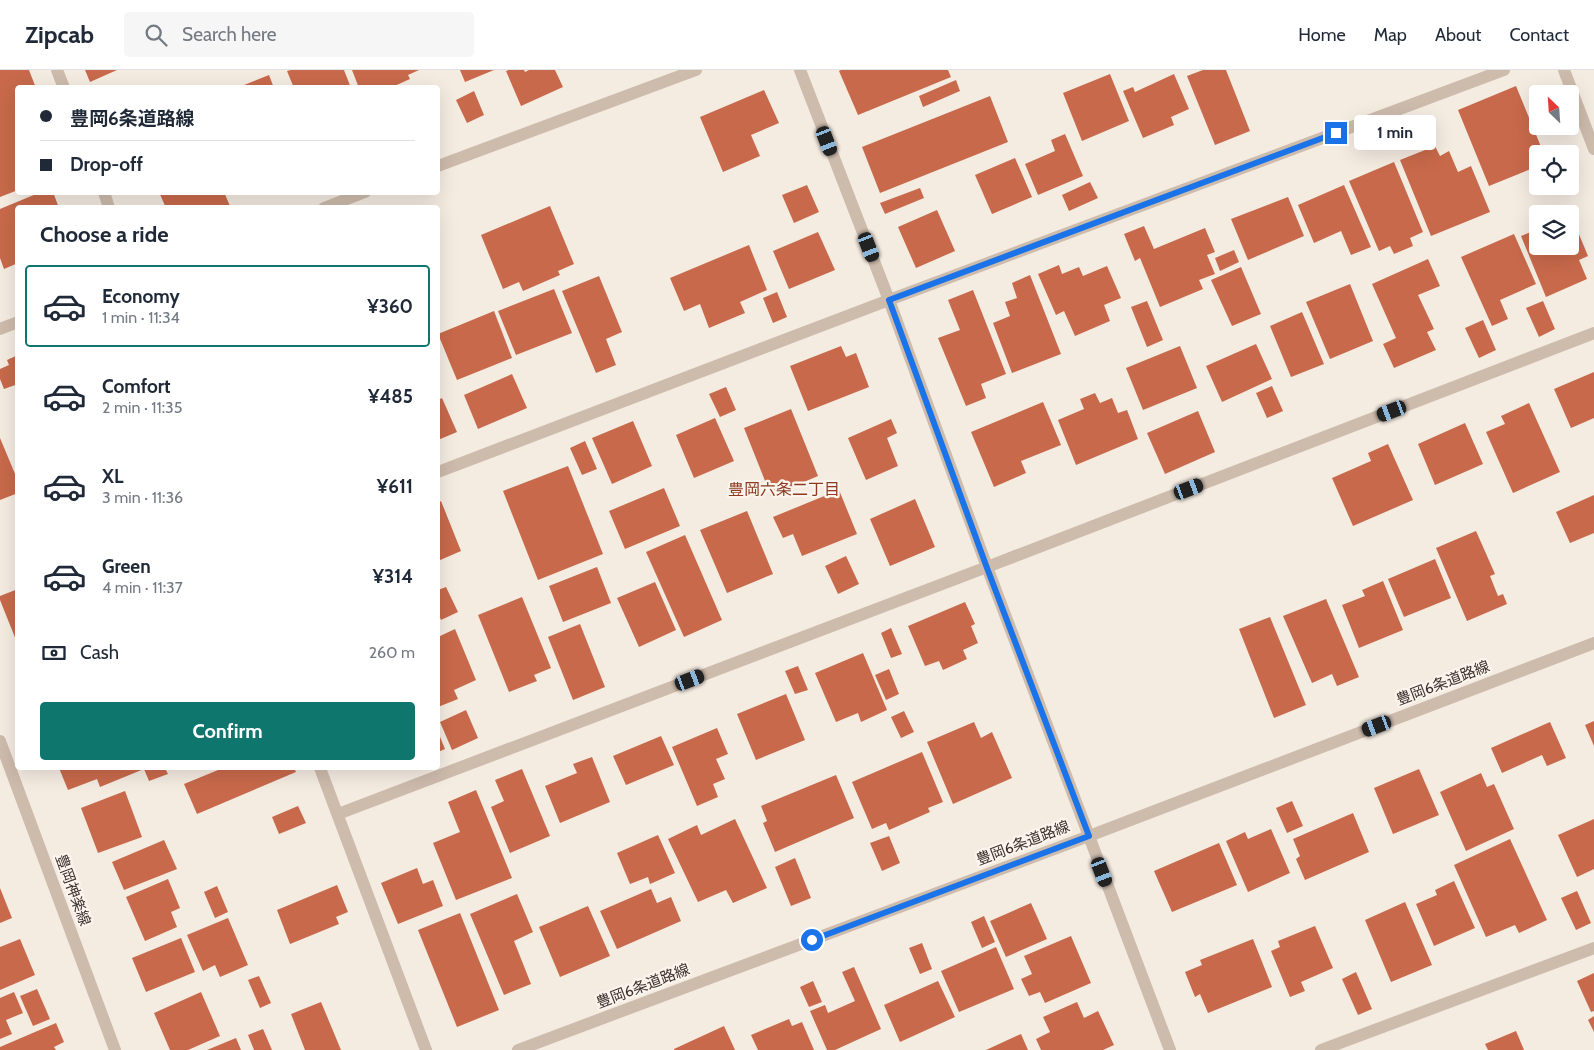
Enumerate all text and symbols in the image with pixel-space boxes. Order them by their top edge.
search box [124,12,474,57]
text: Zipcab [25,20,94,49]
icon: search [142,21,170,49]
text: Search here [182,23,276,46]
text: Home [1298,24,1346,46]
text: Map [1374,24,1407,46]
text: About [1435,24,1481,46]
text: Contact [1509,24,1569,46]
north arrow [1529,85,1579,135]
map controls [1529,85,1579,255]
text: 豊岡6条道路線 [70,107,195,130]
callout: 1 min [1354,116,1436,150]
route end [1325,122,1347,144]
text: 1 min [1377,123,1413,142]
car [814,124,839,158]
button: locate [1529,145,1579,195]
text: Drop-off [70,153,143,176]
button: layers [1529,205,1579,255]
text: Choose a ride [40,221,169,248]
car [856,230,881,264]
icon: car [42,284,87,329]
text: Economy [102,285,180,308]
text: ¥360 [367,295,413,318]
text: 1 min · 11:34 [102,308,180,327]
icon: car [42,374,87,419]
text: Comfort [102,375,171,398]
text: ¥485 [368,385,413,408]
text: 2 min · 11:35 [102,398,182,417]
car [1375,399,1408,423]
icon: car [42,464,87,509]
text: XL [102,465,123,488]
text: ¥611 [377,475,413,498]
car [1172,477,1205,501]
district label: 豊岡六条二丁目 [728,480,840,499]
text: 3 min · 11:36 [102,488,183,507]
icon: car [42,554,87,599]
text: Green [102,555,151,578]
text: ¥314 [372,565,413,588]
text: 4 min · 11:37 [102,578,183,597]
icon: cash [40,639,68,667]
text: Cash [80,641,119,664]
text: 260 m [369,643,415,662]
street label: 豊岡6条道路線 [1394,657,1492,709]
car [673,668,706,692]
button: Confirm [40,702,415,760]
car [1360,714,1393,738]
street label: 豊岡6条道路線 [974,817,1072,869]
street label: 豊岡神楽線 [52,852,94,928]
car [1089,855,1114,889]
route start [801,929,823,951]
street label: 豊岡6条道路線 [594,960,692,1012]

